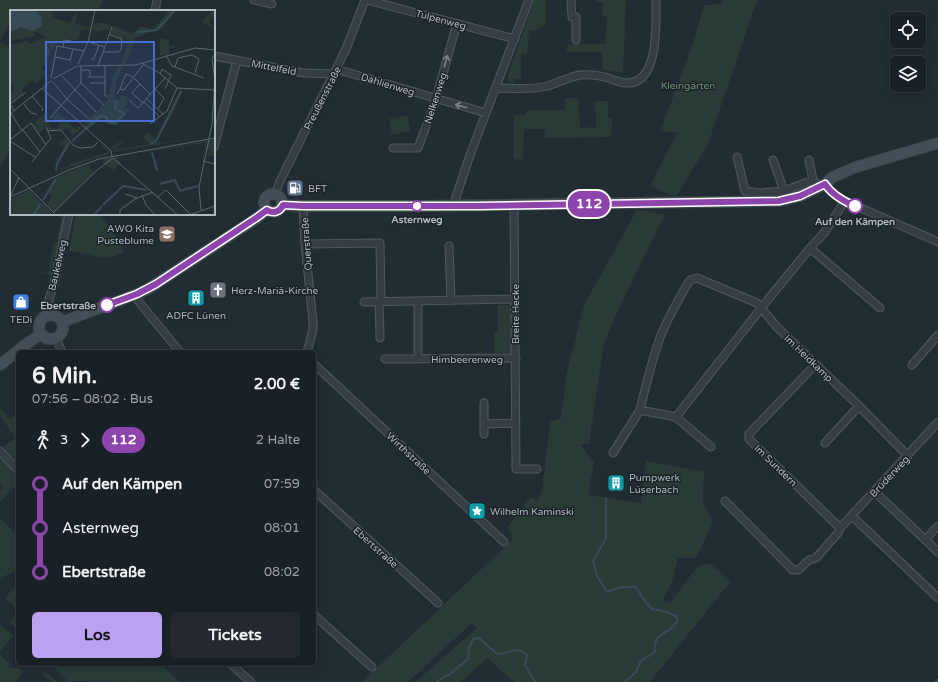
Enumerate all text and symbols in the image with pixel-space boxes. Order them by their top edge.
street label: Tulpenweg [414,7,467,32]
inset map [10,10,215,215]
map controls [890,12,926,92]
button: locate [890,12,926,48]
one-way arrow [443,55,451,68]
button: layers [890,56,926,92]
street label: Mittelfeld [250,58,297,78]
street label: Preußenstraße [302,64,344,132]
street label: Dahlienweg [359,71,416,99]
street label: Nelkenweg [422,71,450,125]
park label: Kleingärten [661,80,715,92]
one-way arrow [455,102,468,109]
fuel station icon: BFT [285,178,305,198]
place label: BFT [308,183,327,195]
line badge: 112 [566,191,612,217]
text: 112 [576,195,602,212]
marker: Auf den Kämpen [847,198,863,214]
marker: Asternweg [411,200,423,212]
place label: Asternweg [391,214,443,226]
place label: Auf den Kämpen [815,216,895,228]
street label: Querstraße [299,217,315,271]
place label: AWO Kita Pusteblume [97,223,154,247]
school or university icon: AWO Kita Pusteblume [157,224,177,244]
street label: Baukelweg [46,239,70,292]
church icon: Herz-Mariä-Kirche [208,280,228,300]
street label: Breite Hecke [510,284,522,344]
place label: Herz-Mariä-Kirche [231,285,319,297]
building icon: ADFC Lünen [186,288,206,308]
shop icon: TEDi [11,292,31,312]
marker: Ebertstraße [99,297,115,313]
place label: Ebertstraße [40,300,96,312]
place label: ADFC Lünen [166,310,226,322]
place label: TEDi [10,314,32,326]
street label: Im Heidkamp [782,333,835,385]
street label: Himbeerenweg [431,354,503,366]
text: 6 Min. [32,363,97,389]
text: 2.00 € [254,375,300,393]
text: 07:56 – 08:02 · Bus [32,391,153,407]
icon: walk [32,429,54,451]
icon: forward [74,429,96,451]
street label: Wirthstraße [384,430,433,477]
text: 112 [110,431,137,448]
text: 3 [60,432,68,448]
text: 2 Halte [256,432,300,448]
street label: Im Sundern [751,442,799,489]
street label: Brüderweg [867,453,912,500]
place label: Pumpwerk Lüserbach [629,472,680,496]
building icon: Pumpwerk Lüserbach [606,473,626,493]
text: Auf den Kämpen [62,475,182,493]
text: 07:59 [264,476,300,492]
place icon: Wilhelm Kaminski [467,501,487,521]
place label: Wilhelm Kaminski [490,506,574,518]
text: Asternweg [62,519,139,537]
text: 08:01 [264,520,300,536]
street label: Ebertstraße [351,525,400,571]
text: Ebertstraße [62,563,146,581]
text: 08:02 [264,564,300,580]
button: Los [32,612,162,658]
button: Tickets [170,612,300,658]

